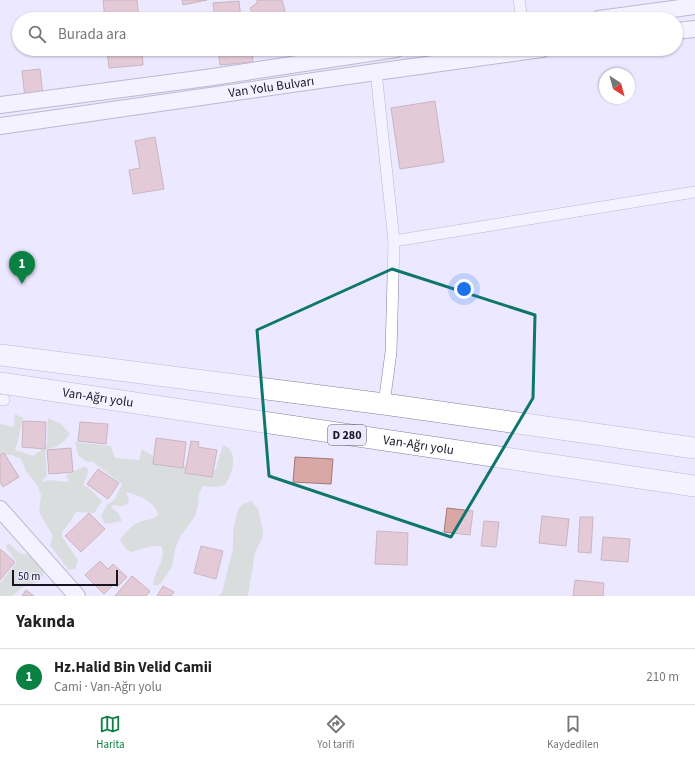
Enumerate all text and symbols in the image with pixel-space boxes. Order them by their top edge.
search box [12,12,683,56]
icon: search [26,23,48,45]
text: Burada ara [58,24,126,45]
north arrow [599,68,635,104]
street label: Van Yolu Bulvarı [227,72,315,102]
pin: 1 [9,251,35,284]
your location [454,279,474,299]
street label: Van-Ağrı yolu [61,383,135,412]
road number: D 280 [328,425,366,445]
street label: Van-Ağrı yolu [382,431,455,459]
scale bar [12,568,118,587]
text: 50 m [18,569,40,584]
text: Yakında [16,610,75,634]
text: Hz.Halid Bin Velid Camii [54,657,212,678]
text: 1 [26,668,32,686]
text: 210 m [646,668,679,686]
text: Cami · Van-Ağrı yolu [54,678,162,696]
tab: Harita [96,713,125,752]
tab: Yol tarifi [317,713,354,752]
tab: Kaydedilen [547,713,599,752]

